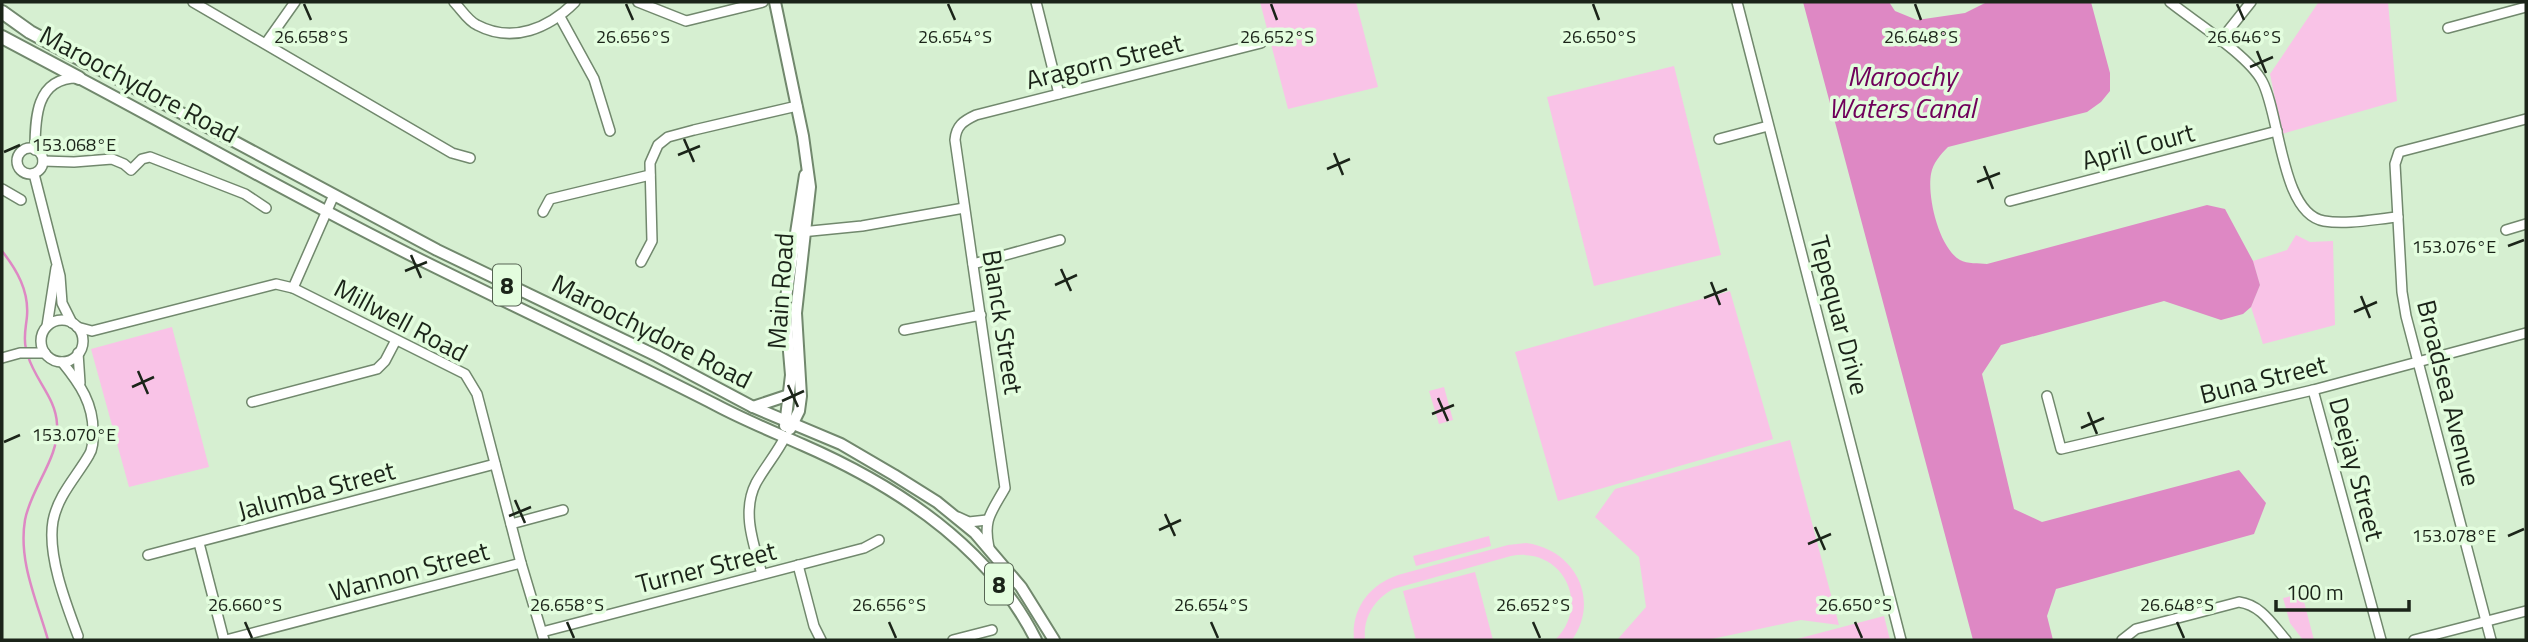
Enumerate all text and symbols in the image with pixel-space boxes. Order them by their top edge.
street label: Maroochydore Road [33,15,245,153]
text: 26.658°S [274,23,348,50]
text: 26.656°S [596,23,670,50]
text: 26.654°S [918,23,992,50]
street label: Aragorn Street [1021,23,1187,99]
text: 26.652°S [1240,23,1314,50]
text: 26.650°S [1562,23,1636,50]
text: 26.648°S [1884,23,1958,50]
text: 26.646°S [2207,23,2281,50]
water label: Maroochy Waters Canal [1828,54,1979,129]
street label: April Court [2077,112,2199,180]
text: 153.068°E [32,131,116,158]
street label: Tepequar Drive [1800,231,1880,399]
street label: Main Road [756,232,804,350]
text: 153.076°E [2412,233,2496,260]
street label: Blanck Street [972,247,1034,397]
road number: 8 [493,264,521,306]
street label: Maroochydore Road [545,264,759,398]
street label: Millwell Road [327,268,475,372]
street label: Broadsea Avenue [2407,296,2491,490]
street label: Buna Street [2195,344,2331,414]
street label: Deejay Street [2319,393,2395,545]
text: 153.070°E [32,421,116,448]
street label: Jalumba Street [233,450,399,530]
text: 153.078°E [2412,522,2496,549]
street label: Wannon Street [325,531,493,611]
street label: Turner Street [632,531,780,603]
road number: 8 [985,564,1013,604]
scale bar [2276,568,2409,612]
text: 100 m [2286,576,2343,608]
text: 26.660°S [208,591,282,618]
text: 26.658°S [530,591,604,618]
text: 26.656°S [852,591,926,618]
text: 26.654°S [1174,591,1248,618]
text: 26.652°S [1496,591,1570,618]
text: 26.650°S [1818,591,1892,618]
text: 26.648°S [2140,591,2214,618]

